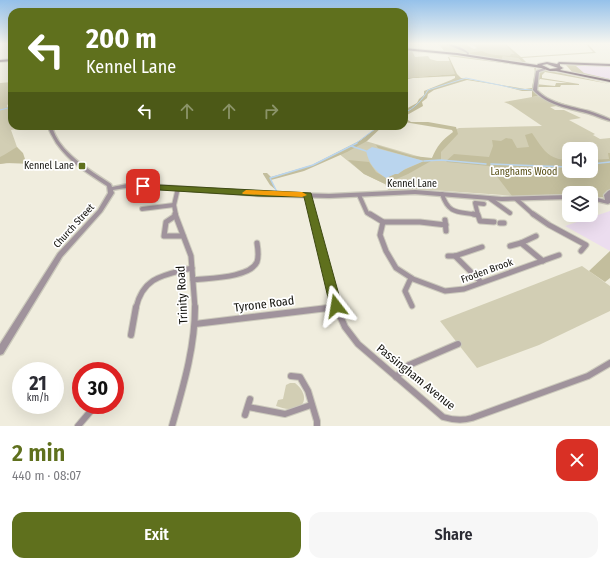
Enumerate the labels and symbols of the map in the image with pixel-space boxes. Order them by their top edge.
place label: Kennel Lane [24,160,74,172]
marker: Kennel Lane [77,161,87,171]
park label: Langhams Wood [491,166,557,178]
pin [126,169,160,203]
street label: Kennel Lane [387,178,437,190]
street label: Church Street [51,201,97,251]
street label: Froden Brook [459,256,515,286]
street label: Trinity Road [173,265,191,325]
position arrow [315,285,357,327]
street label: Tyrone Road [233,293,295,315]
street label: Passingham Avenue [374,341,458,413]
speed limit sign: 30 [72,362,124,414]

